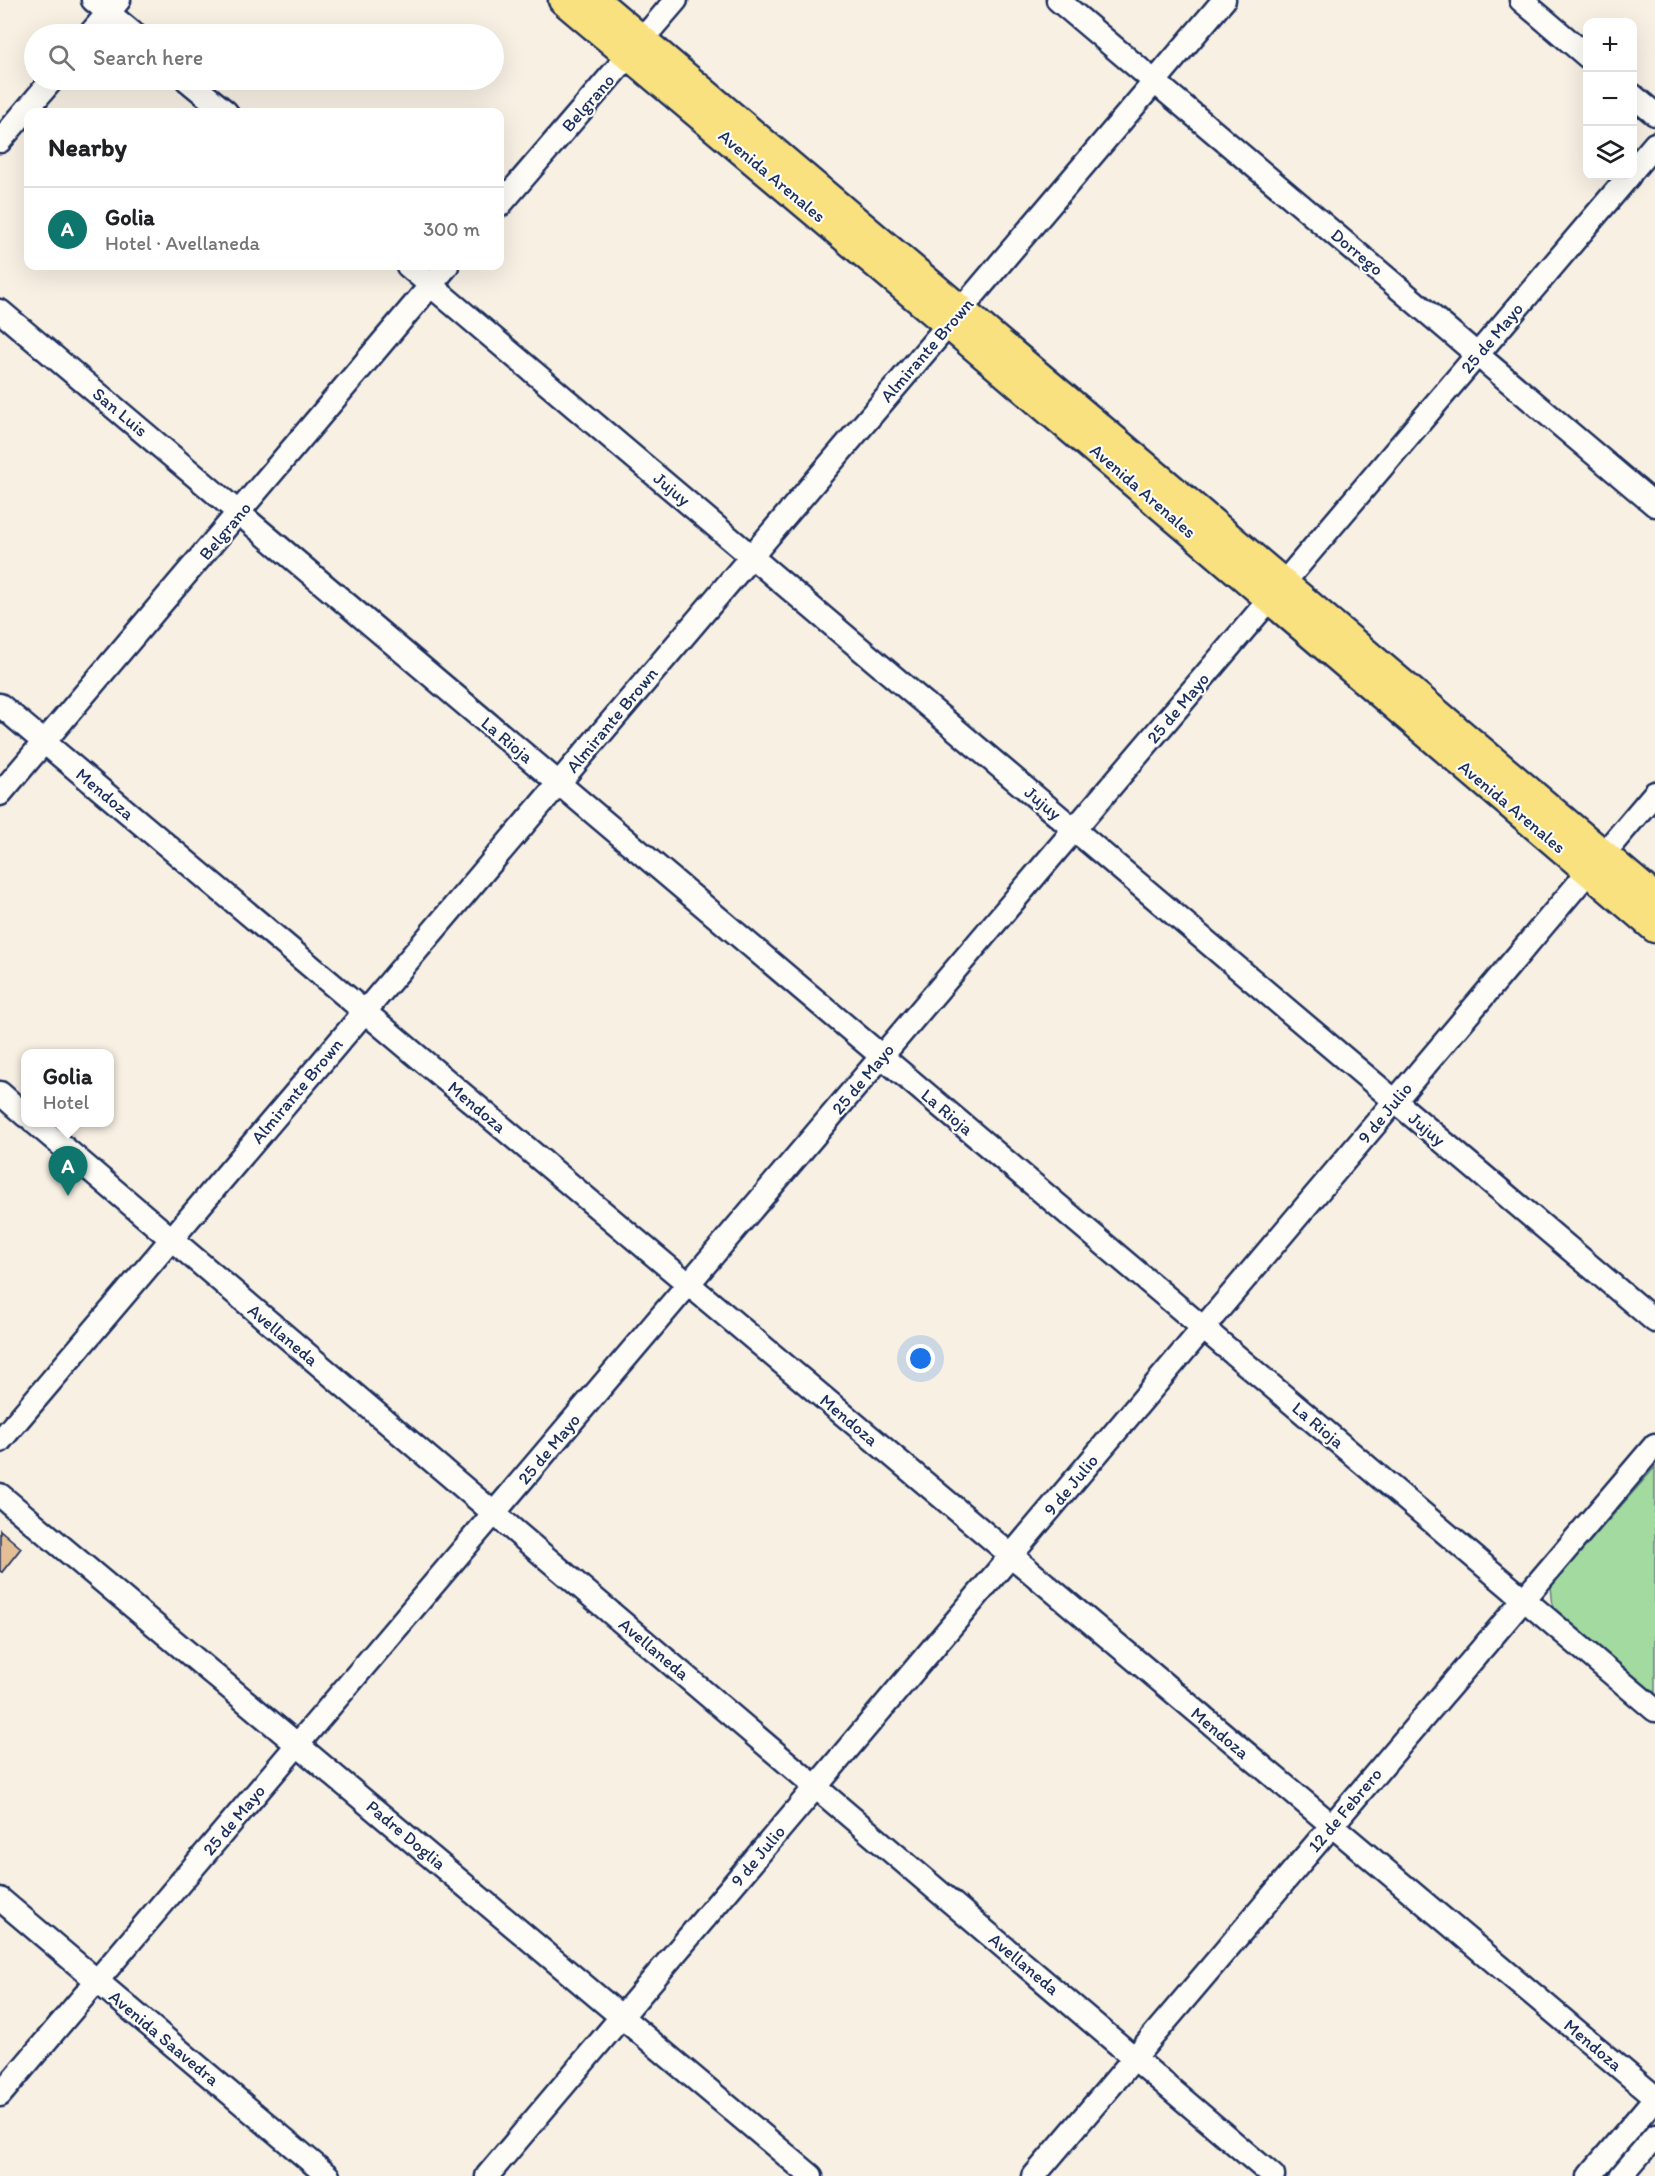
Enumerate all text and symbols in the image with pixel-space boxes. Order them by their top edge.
map controls [1583,18,1637,180]
button: + [1583,18,1637,72]
search box [24,24,504,90]
icon: search [45,41,78,74]
text: Search here [93,44,203,71]
street label: Belgrano [557,69,619,137]
button: − [1583,72,1637,126]
street label: Avenida Arenales [714,125,830,227]
button: layers [1583,126,1637,180]
text: Nearby [48,131,127,163]
text: Golia [105,204,155,231]
text: A [61,217,74,241]
text: 300 m [423,217,480,241]
street label: Dorrego [1326,224,1388,280]
text: Hotel · Avellaneda [105,231,260,255]
street label: Almirante Brown [876,293,979,407]
street label: 25 de Mayo [1456,298,1528,378]
street label: San Luis [88,383,152,441]
street label: Avenida Arenales [1086,439,1200,543]
street label: Jujuy [649,467,695,511]
street label: Belgrano [194,497,256,565]
street label: Almirante Brown [561,662,663,777]
street label: 25 de Mayo [1142,668,1214,748]
street label: La Rioja [476,712,538,769]
street label: Avenida Arenales [1454,756,1570,858]
street label: Mendoza [71,763,139,825]
street label: Jujuy [1020,781,1066,825]
street label: Almirante Brown [246,1033,348,1148]
street label: 25 de Mayo [827,1039,899,1119]
popup [21,1049,114,1127]
text: Golia [43,1063,92,1090]
street label: Mendoza [443,1076,511,1138]
street label: 9 de Julio [1353,1078,1417,1148]
street label: La Rioja [916,1084,978,1141]
text: Hotel [43,1090,89,1114]
street label: Jujuy [1404,1107,1450,1151]
pin: A [48,1146,88,1196]
street label: Avellaneda [243,1299,323,1371]
your location [906,1344,935,1373]
street label: Mendoza [815,1389,883,1451]
street label: La Rioja [1287,1397,1349,1454]
street label: 25 de Mayo [513,1409,585,1489]
street label: 9 de Julio [1039,1450,1103,1520]
street label: Avellaneda [614,1613,694,1685]
street label: Mendoza [1186,1702,1254,1764]
street label: 12 de Febrero [1303,1763,1387,1857]
street label: 25 de Mayo [198,1780,270,1860]
street label: Padre Doglia [362,1795,450,1875]
street label: 9 de Julio [726,1821,790,1891]
street label: Avellaneda [984,1928,1064,2000]
street label: Avenida Saavedra [104,1986,224,2091]
street label: Mendoza [1559,2014,1627,2076]

